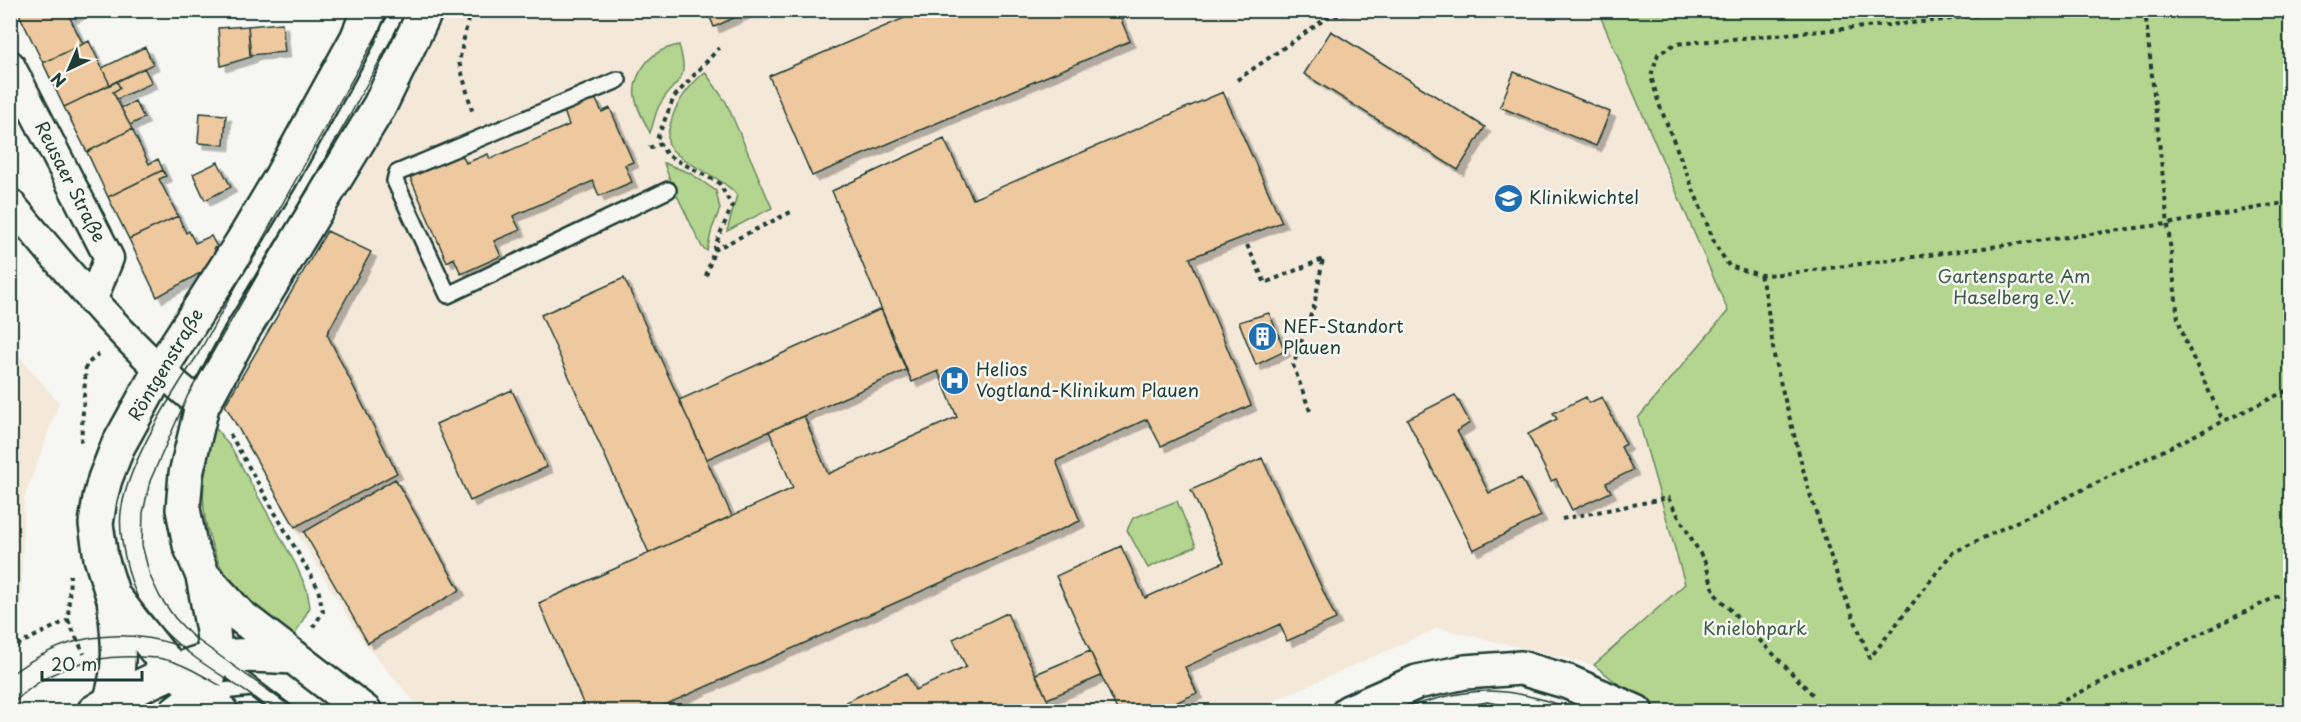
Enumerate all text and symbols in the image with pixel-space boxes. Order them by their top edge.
north arrow [39,39,99,99]
text: N [45,67,71,94]
street label: Reusaer Straße [29,116,113,247]
school or university icon: Klinikwichtel [1492,182,1524,214]
place label: Klinikwichtel [1529,183,1639,210]
park label: Gartensparte Am Haselberg e.V. [1938,262,2090,310]
street label: Röntgenstraße [120,303,209,426]
place label: NEF-Standort Plauen [1283,312,1404,360]
building icon: NEF-Standort Plauen [1246,321,1278,353]
place label: Helios Vogtland-Klinikum Plauen [976,355,1199,403]
hospital icon: Helios Vogtland-Klinikum Plauen [939,364,971,396]
park label: Knielohpark [1703,614,1807,641]
scale bar [42,644,142,682]
text: 20 m [51,650,97,677]

